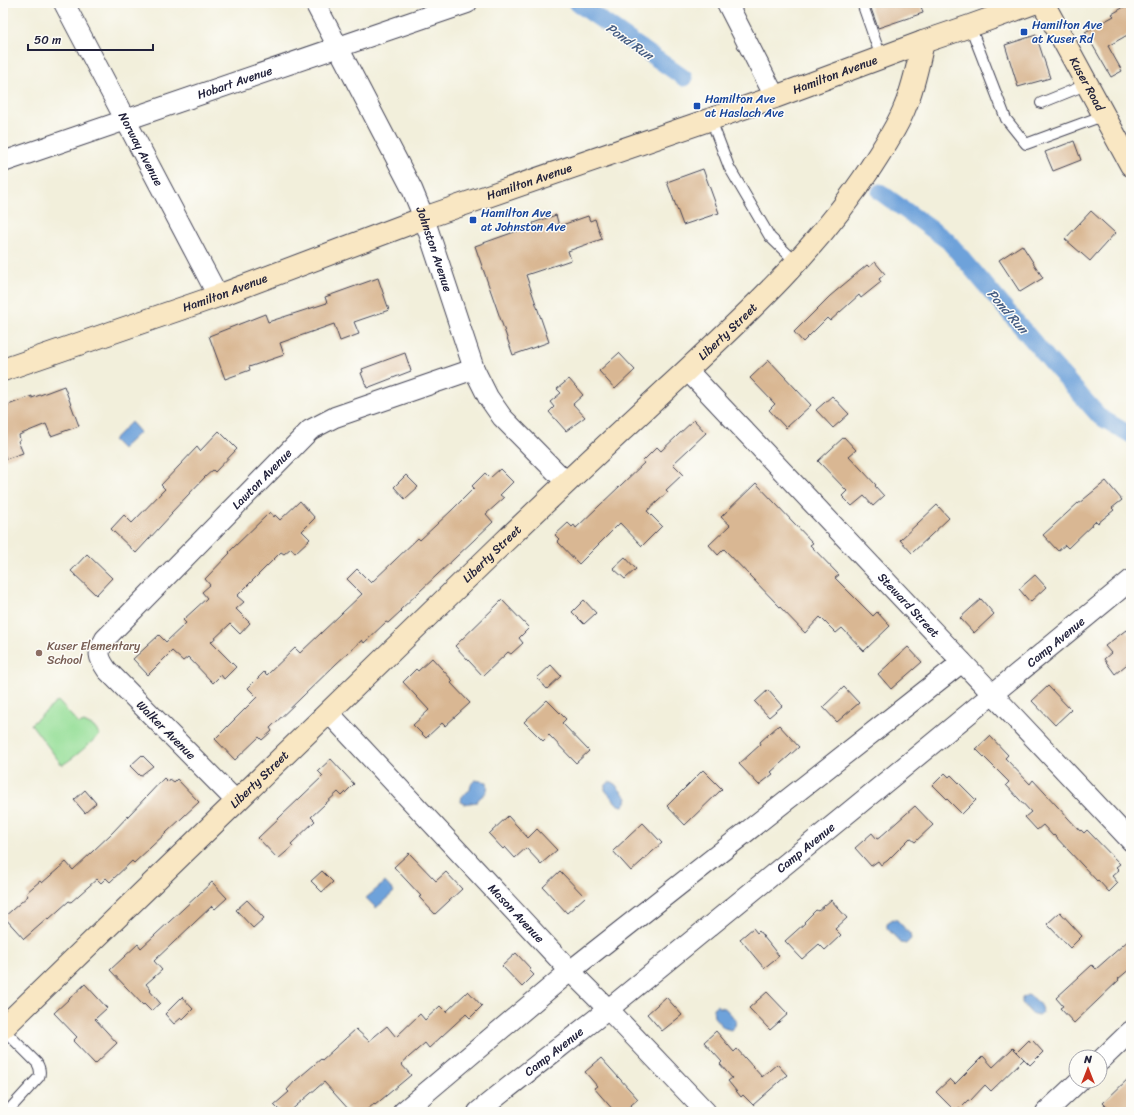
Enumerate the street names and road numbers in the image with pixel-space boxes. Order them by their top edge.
street label: Hamilton Avenue [789,49,881,101]
street label: Kuser Road [1063,53,1111,116]
street label: Hobart Avenue [194,59,275,106]
street label: Norway Avenue [112,108,169,190]
street label: Hamilton Avenue [483,157,575,207]
street label: Johnston Avenue [409,202,459,295]
street label: Hamilton Avenue [179,267,271,318]
street label: Liberty Street [693,297,763,366]
street label: Lawton Avenue [226,443,298,515]
street label: Liberty Street [457,519,527,588]
street label: Steward Street [872,567,945,643]
street label: Camp Avenue [1022,611,1090,673]
street label: Walker Avenue [131,695,201,765]
street label: Liberty Street [224,745,294,814]
street label: Camp Avenue [771,817,840,879]
street label: Mason Avenue [482,878,550,948]
street label: Camp Avenue [519,1021,589,1082]

